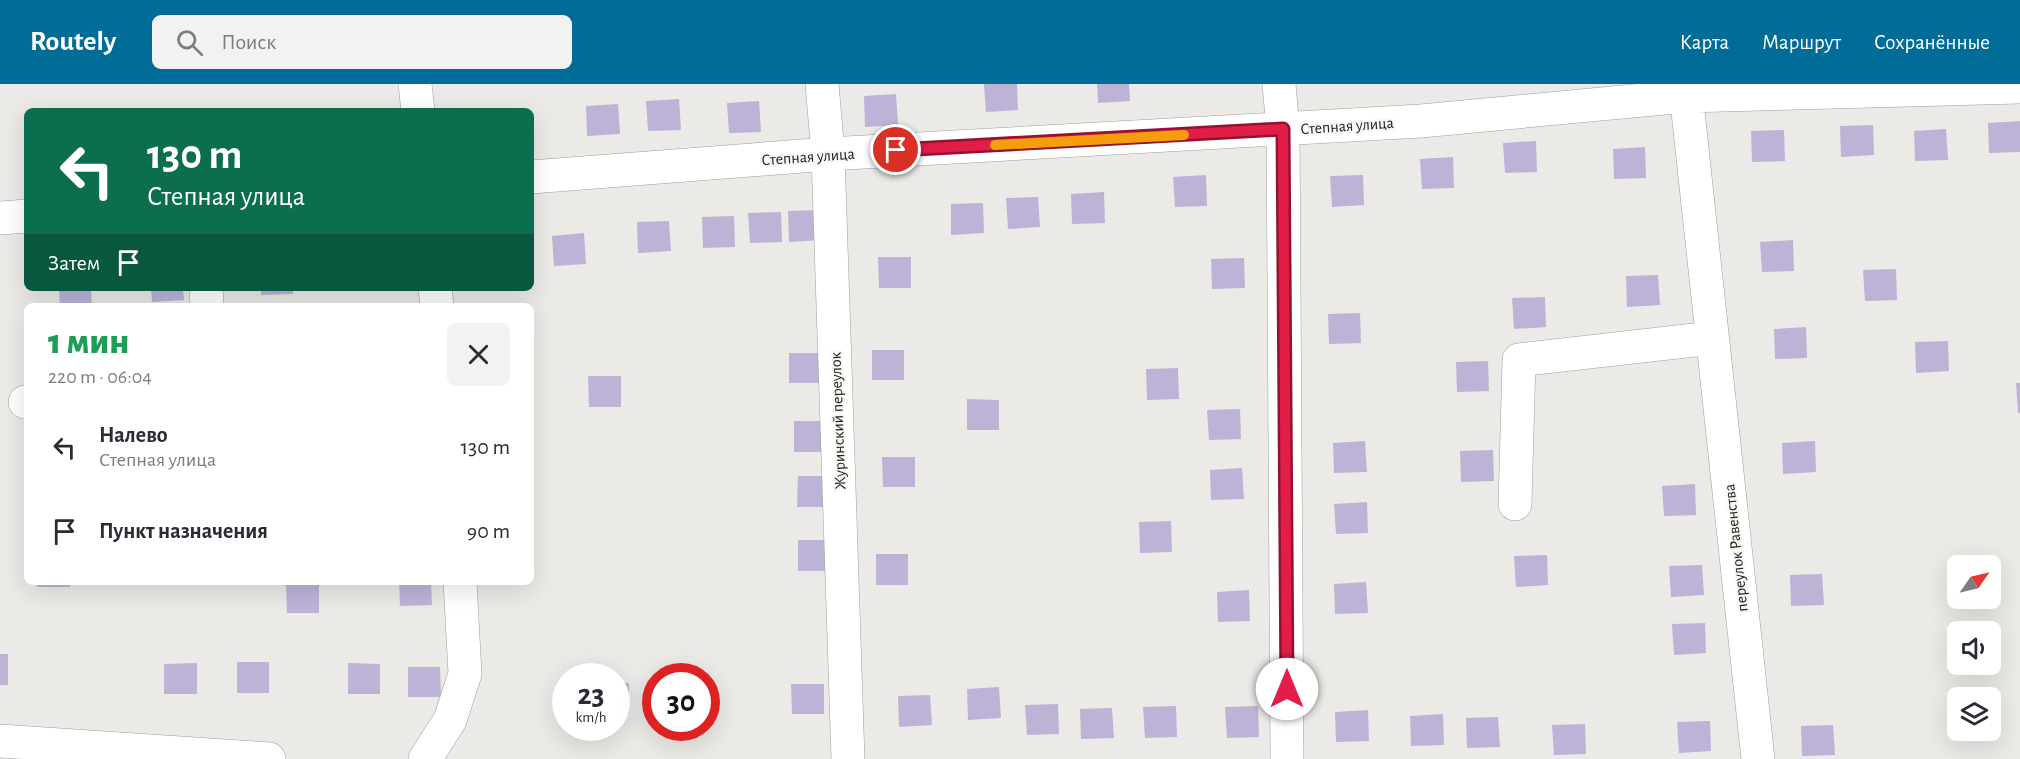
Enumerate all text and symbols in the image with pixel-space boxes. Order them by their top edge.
search box [152,15,572,69]
icon: search [173,26,206,59]
text: Routely [30,28,116,56]
text: Поиск [221,31,276,53]
text: Карта [1680,32,1729,53]
text: Маршрут [1762,32,1841,53]
text: Сохранённые [1874,32,1990,53]
street label: Степная улица [1300,115,1394,138]
pin [870,124,921,175]
icon: left [48,132,126,210]
icon: arrive [879,133,912,166]
text: 130 m [147,134,242,176]
street label: Степная улица [761,146,855,169]
text: Степная улица [147,183,305,210]
icon: arrive [112,246,145,279]
text: Затем [48,252,100,274]
button: close [447,323,510,386]
text: 1 мин [48,324,130,360]
street label: Журинский переулок [828,351,849,490]
text: 220 m · 06:04 [48,367,152,387]
text: Налево [99,424,168,446]
icon: left [48,431,81,464]
text: 130 m [461,436,510,458]
text: Степная улица [99,450,216,470]
street label: переулок Равенства [1721,483,1752,613]
icon: arrive [48,515,81,548]
text: Пункт назначения [99,520,268,542]
text: 90 m [467,520,510,542]
north arrow [1947,555,2001,609]
map controls [1947,555,2001,741]
button: sound [1947,621,2001,675]
position arrow [1255,657,1319,721]
speed limit sign: 30 [642,663,720,741]
text: 23 [577,680,605,710]
button: layers [1947,687,2001,741]
text: km/h [576,710,606,725]

